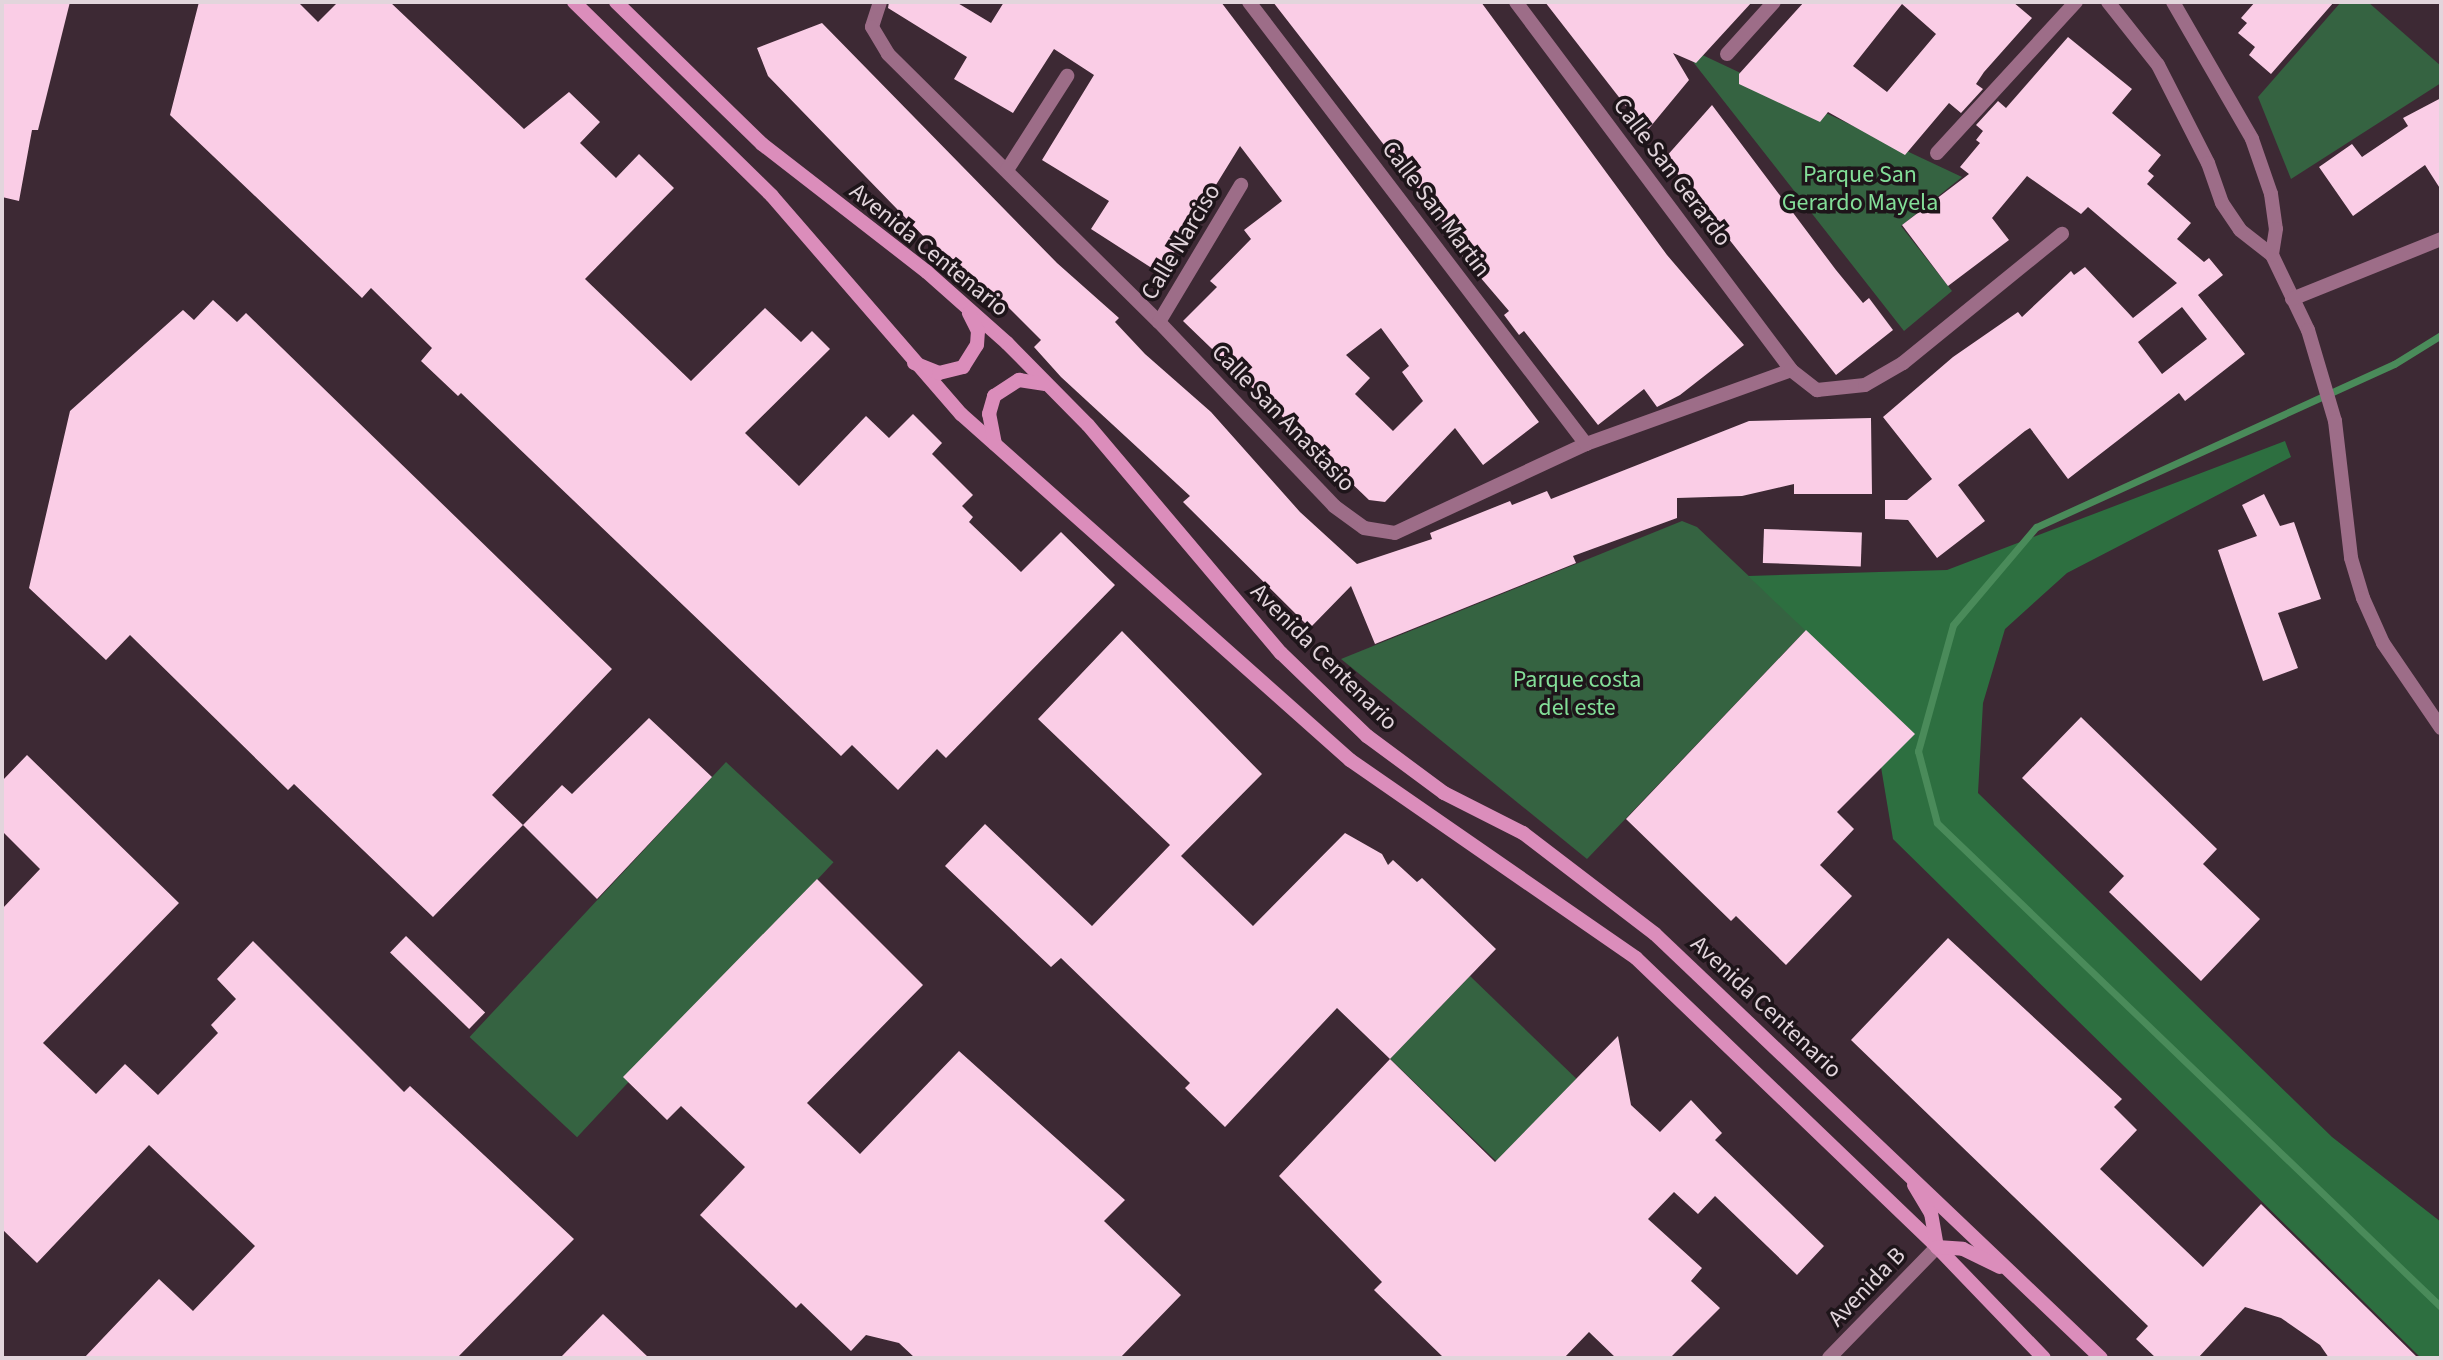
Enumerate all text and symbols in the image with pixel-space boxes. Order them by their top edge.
street label: Calle San Gerardo [1607,92,1737,252]
street label: Calle San Martin [1376,135,1496,283]
park label: Parque San Gerardo Mayela [1782,161,1938,217]
street label: Avenida Centenario [844,177,1014,323]
street label: Calle Narciso [1135,179,1227,305]
street label: Calle San Anastasio [1205,338,1361,498]
street label: Avenida Centenario [1245,578,1403,736]
park label: Parque costa del este [1513,666,1641,722]
street label: Avenida Centenario [1685,930,1847,1084]
street label: Avenida B [1822,1241,1912,1333]

